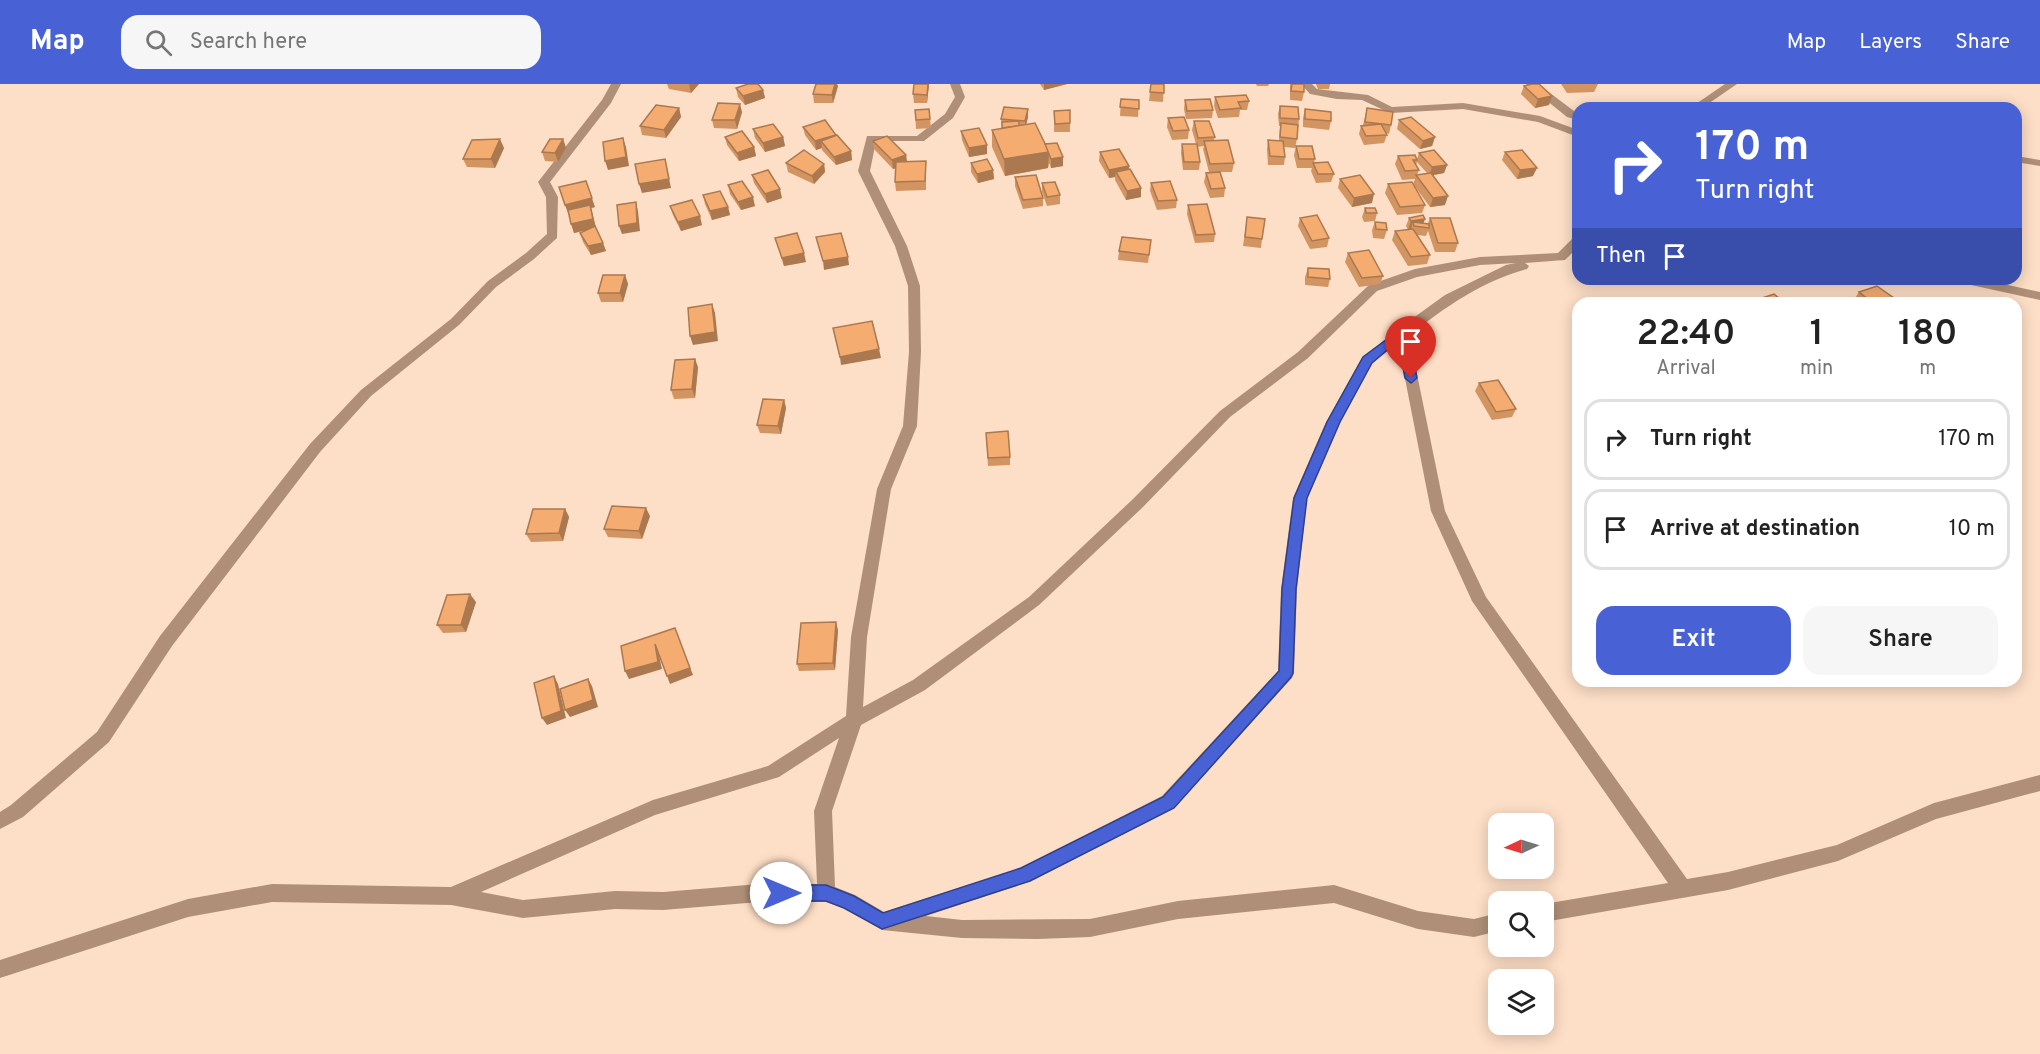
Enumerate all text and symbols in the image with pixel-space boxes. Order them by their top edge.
search box [121,15,541,69]
text: Map [30,24,85,60]
icon: search [142,26,175,59]
text: Search here [190,29,307,56]
text: Map [1787,29,1826,56]
text: Layers [1859,29,1922,56]
text: Share [1955,29,2010,56]
text: 170 m [1695,122,1809,175]
icon: right [1596,126,1674,204]
text: Turn right [1695,174,1814,208]
icon: arrive [1658,240,1691,273]
text: Then [1596,243,1646,270]
text: 22:40 [1637,312,1736,358]
text: 1 [1810,312,1824,358]
text: 180 [1898,312,1957,358]
pin [1385,316,1436,378]
icon: arrive [1394,325,1427,358]
text: Arrival [1656,356,1716,382]
text: min [1800,356,1833,382]
text: m [1919,356,1936,382]
icon: right [1599,423,1632,456]
text: Turn right [1650,426,1752,453]
text: 170 m [1938,426,1995,453]
icon: arrive [1599,513,1632,546]
text: Arrive at destination [1650,516,1860,543]
text: 10 m [1949,516,1995,543]
button: Exit [1596,606,1791,675]
button: Share [1803,606,1998,675]
north arrow [1488,813,1554,879]
map controls [1488,813,1554,1035]
position arrow [749,861,813,925]
button: search [1488,891,1554,957]
button: layers [1488,969,1554,1035]

